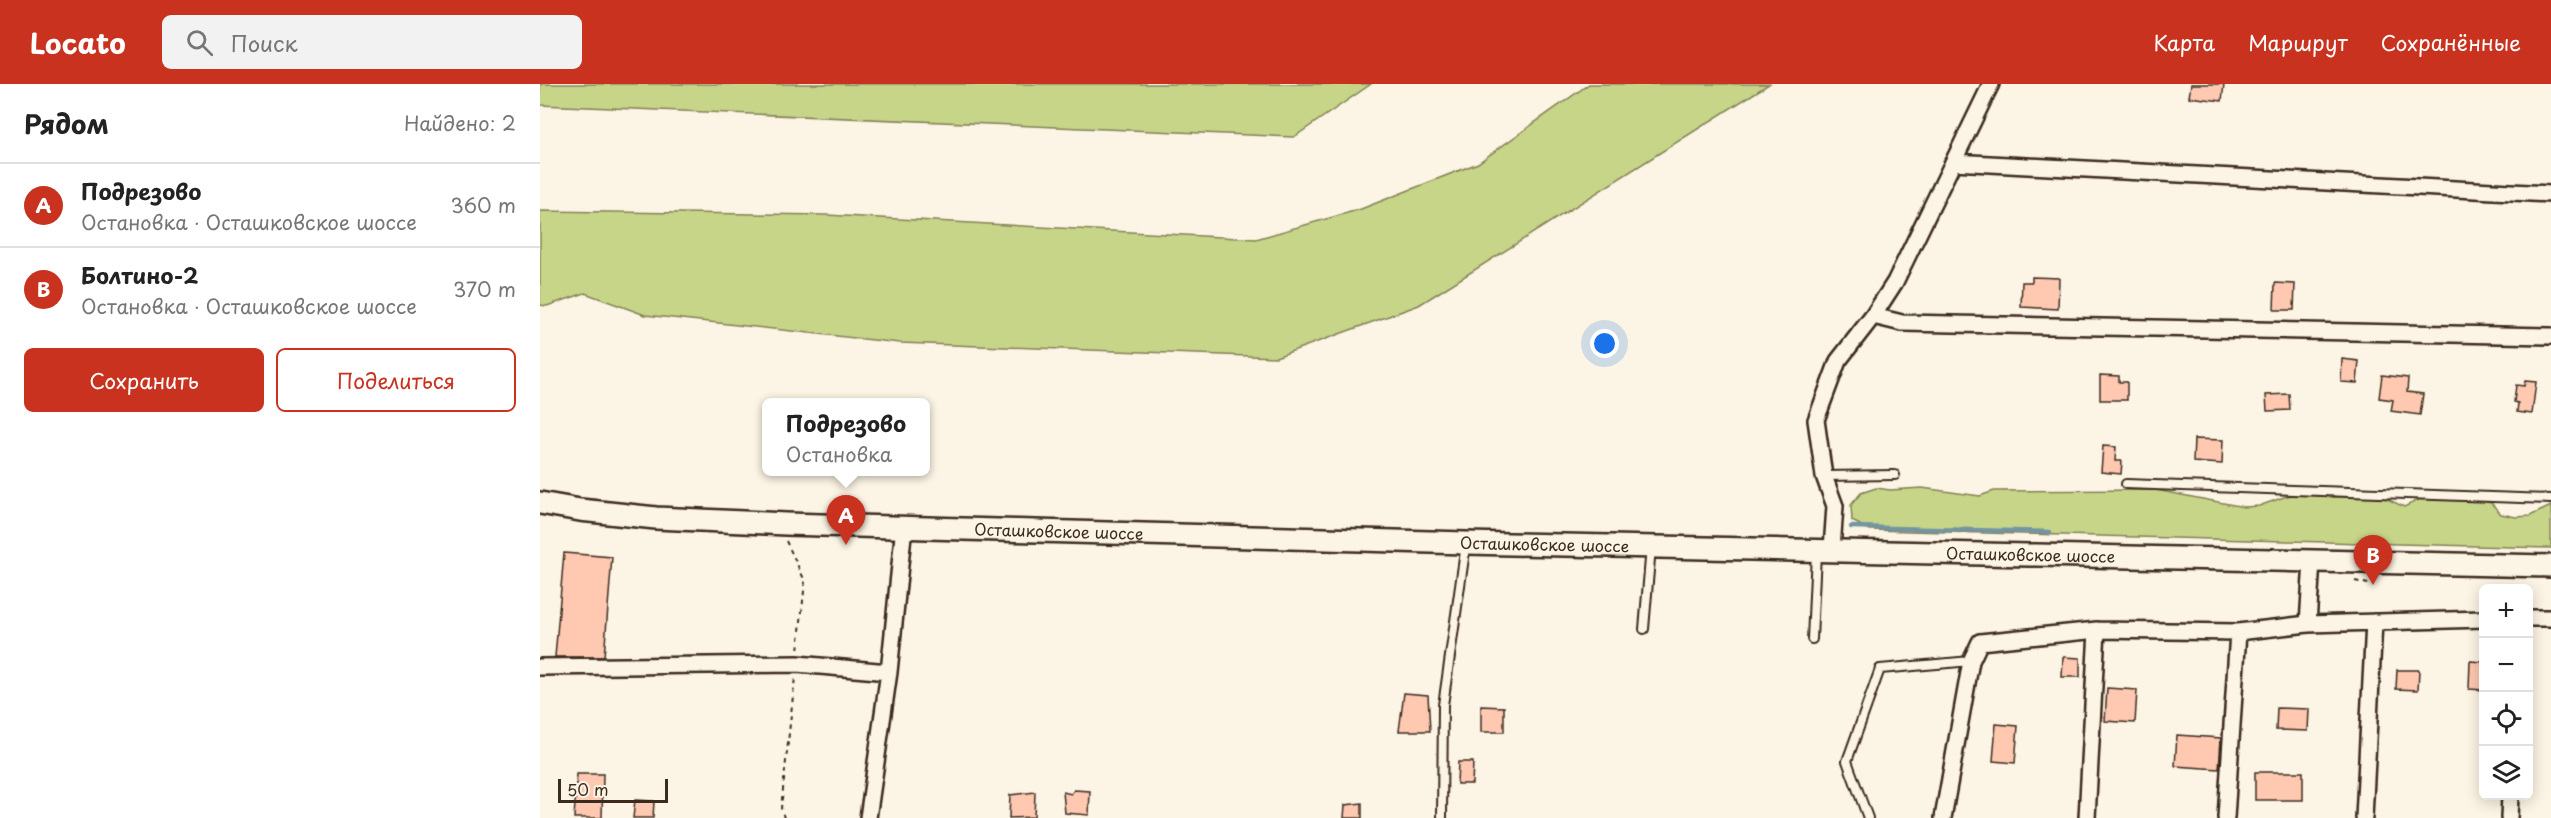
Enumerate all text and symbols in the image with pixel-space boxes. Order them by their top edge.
search box [162,15,582,69]
text: Locato [30,21,126,64]
icon: search [183,26,216,59]
text: Поиск [231,26,298,59]
text: Карта [2154,26,2215,58]
text: Маршрут [2248,26,2348,58]
text: Сохранённые [2381,26,2521,58]
text: Рядом [24,104,109,143]
text: Найдено: 2 [404,108,516,138]
text: Подрезово [81,174,201,207]
text: A [36,190,51,220]
text: 360 m [450,190,516,220]
text: Остановка · Осташковское шоссе [81,207,417,237]
text: Болтино-2 [81,258,198,291]
text: B [37,274,50,304]
text: 370 m [453,274,516,304]
text: Остановка · Осташковское шоссе [81,291,417,321]
your location [1590,329,1619,358]
button: Сохранить [24,348,264,412]
button: Поделиться [276,348,516,412]
popup [762,398,930,476]
text: Подрезово [786,406,906,439]
text: Остановка [786,439,892,469]
pin: A [826,496,866,545]
street label: Осташковское шоссе [974,516,1144,545]
street label: Осташковское шоссе [1460,530,1629,557]
pin: B [2354,536,2392,585]
street label: Осташковское шоссе [1946,540,2115,568]
map controls [2479,584,2533,800]
button: + [2479,584,2533,638]
button: − [2479,638,2533,692]
button: locate [2479,692,2533,746]
button: layers [2479,746,2533,800]
scale bar [558,776,668,804]
text: 50 m [567,777,608,801]

